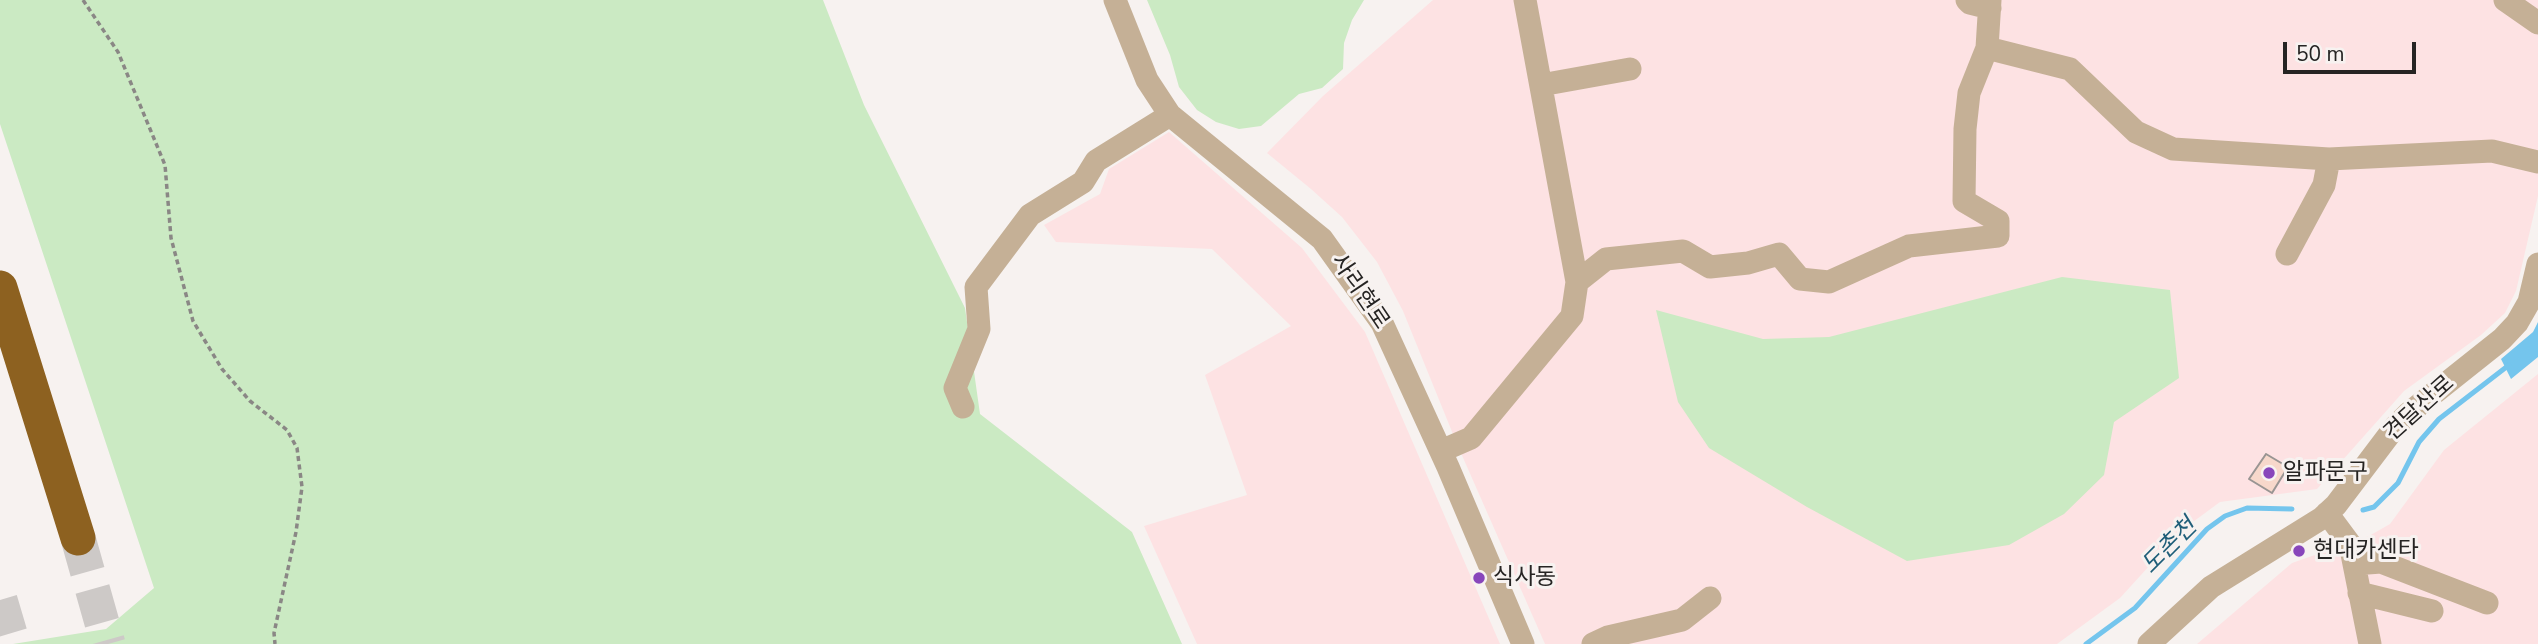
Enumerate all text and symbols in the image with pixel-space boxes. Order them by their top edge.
scale bar [2286,28,2419,72]
text: 50 m [2296,40,2345,68]
street label: 사리현로 [1324,249,1394,335]
street label: 견달산로 [2379,370,2461,448]
place label: 알파문구 [2283,459,2368,487]
marker: 알파문구 [2261,465,2277,481]
water label: 도촌천 [2136,513,2204,581]
place label: 현대카센타 [2313,537,2419,565]
marker: 현대카센타 [2291,543,2307,559]
place label: 식사동 [1493,564,1556,592]
marker: 식사동 [1471,570,1487,586]

